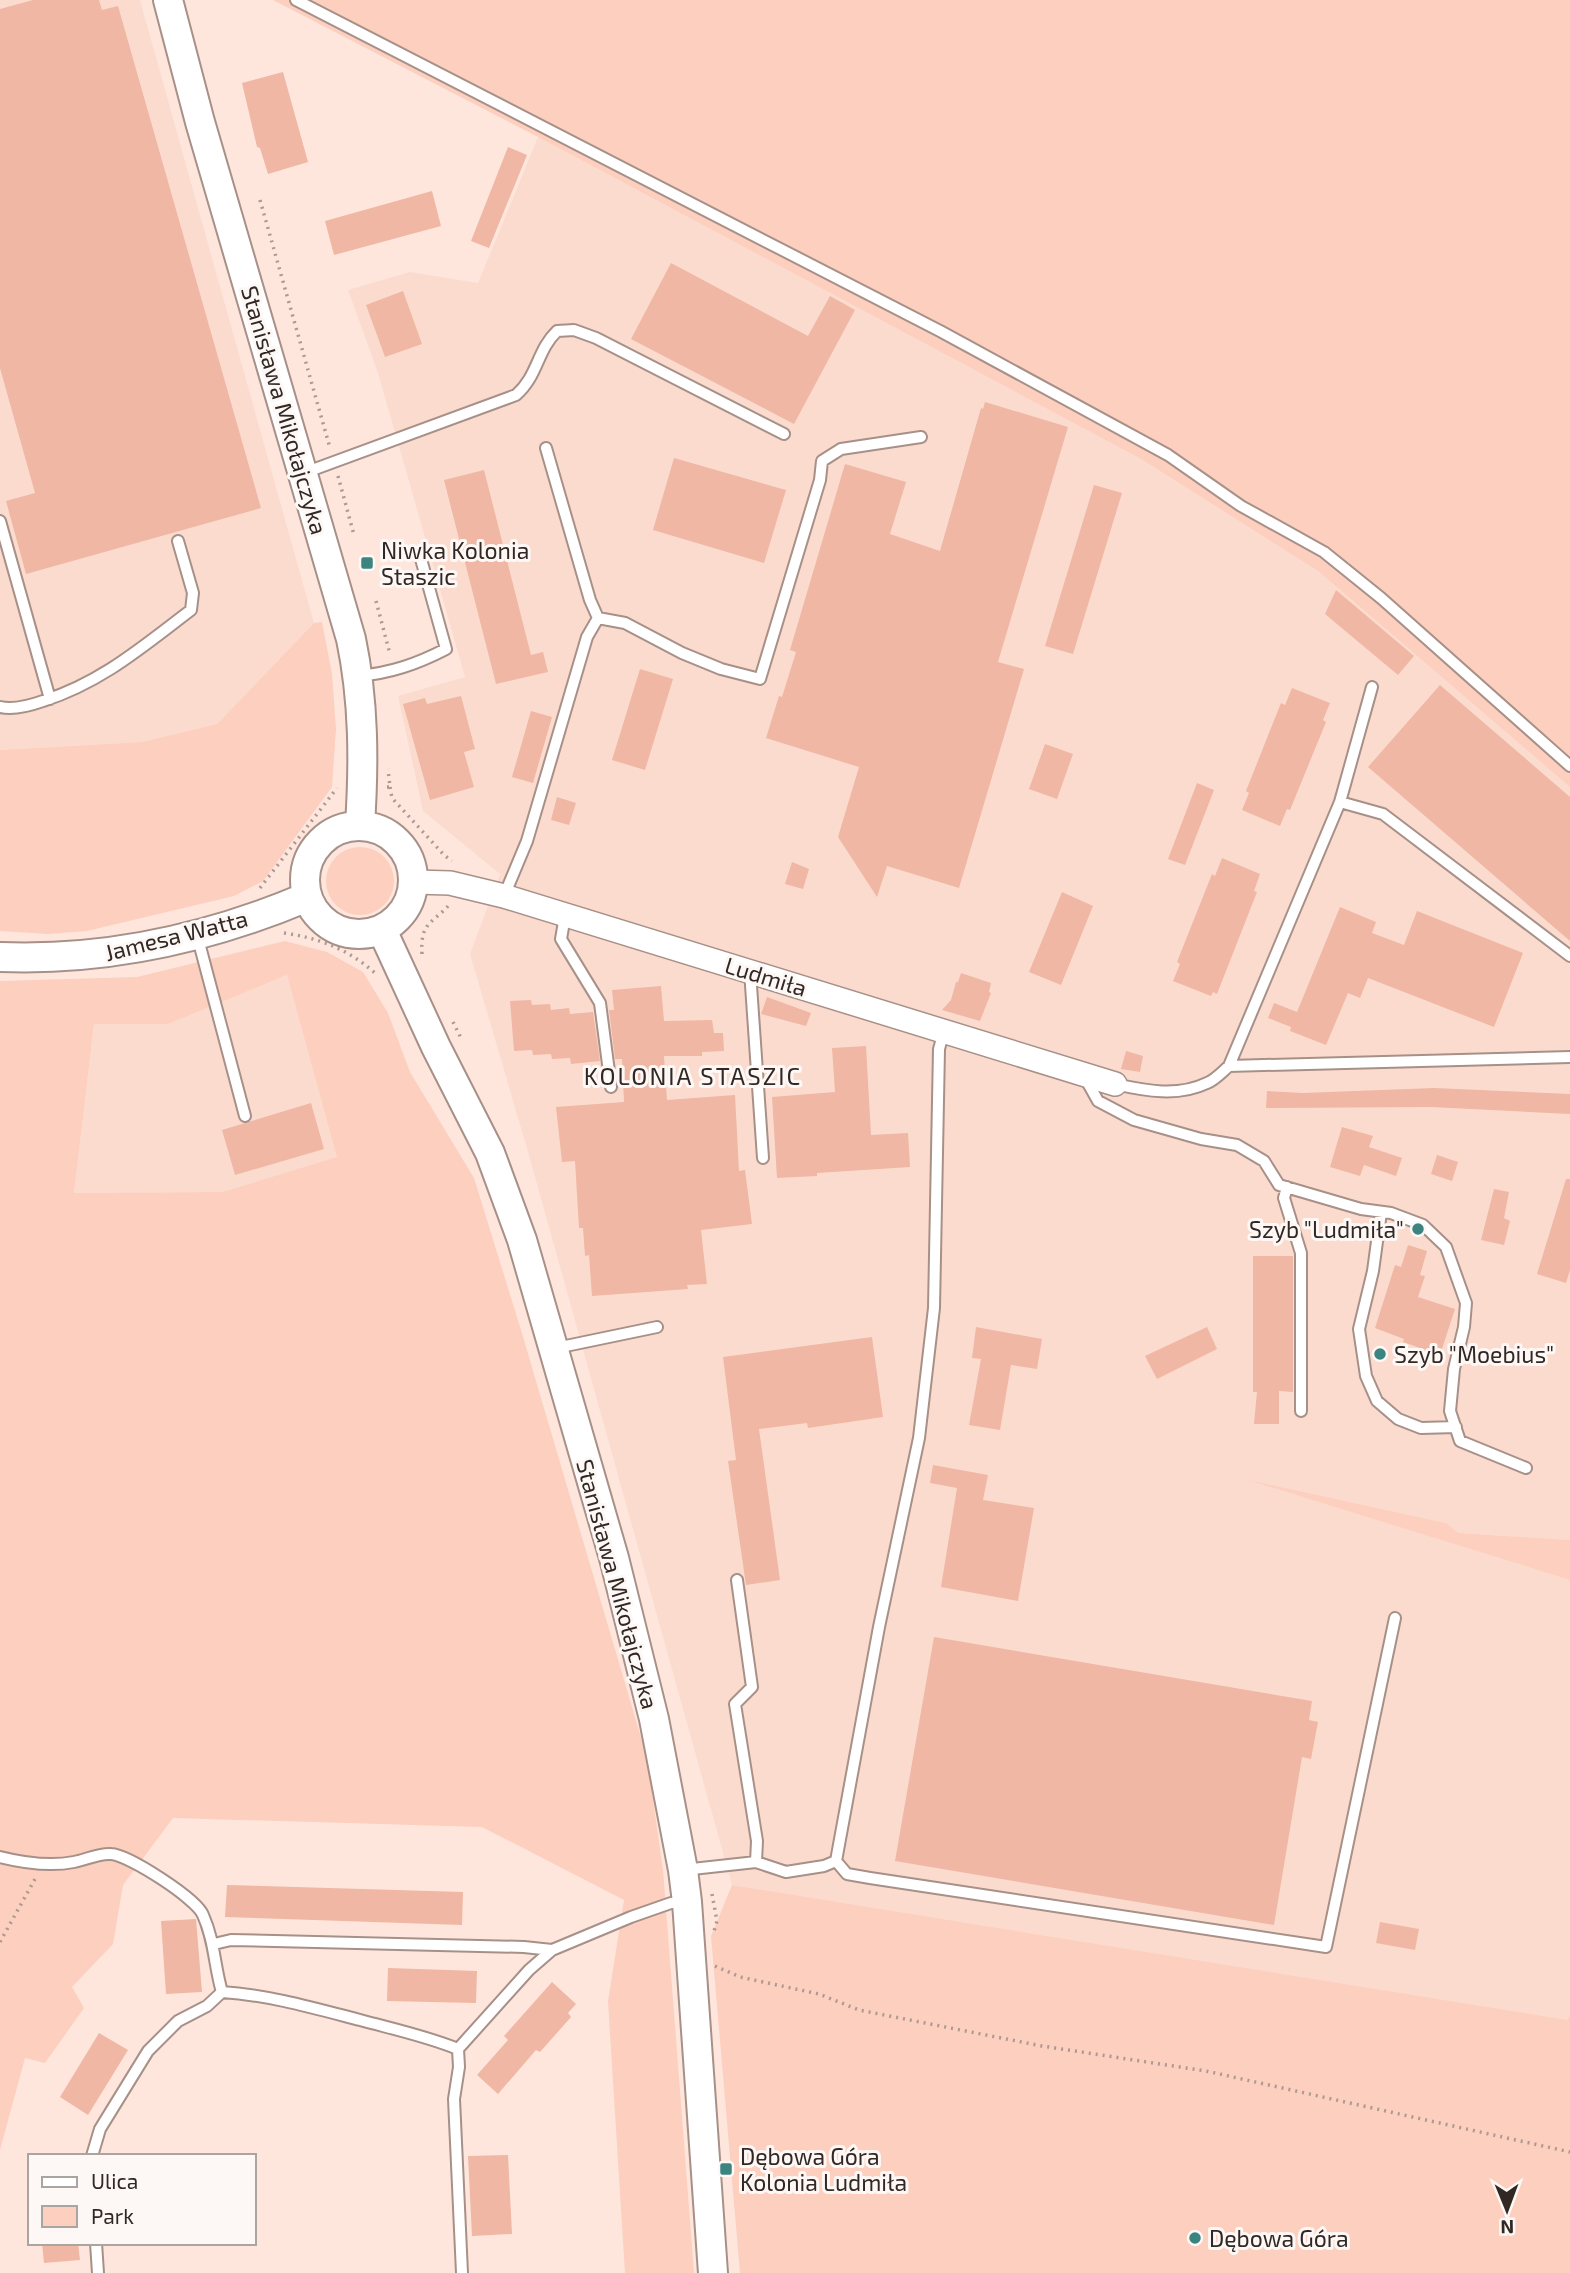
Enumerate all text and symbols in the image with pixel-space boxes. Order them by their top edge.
street label: Stanisława Mikołajczyka [236,282,334,538]
place label: Niwka Kolonia Staszic [381,536,529,590]
marker: Niwka Kolonia Staszic [359,555,375,571]
street label: Jamesa Watta [102,904,250,966]
street label: Ludmiła [722,950,810,1002]
district label: KOLONIA STASZIC [584,1061,802,1090]
place label: Szyb "Ludmiła" [1249,1215,1404,1243]
marker: Szyb "Ludmiła" [1410,1221,1426,1237]
place label: Szyb "Moebius" [1394,1340,1554,1368]
marker: Szyb "Moebius" [1372,1346,1388,1362]
street label: Stanisława Mikołajczyka [571,1456,665,1712]
place label: Dębowa Góra Kolonia Ludmiła [740,2142,907,2196]
legend [28,2154,256,2245]
marker: Dębowa Góra Kolonia Ludmiła [718,2161,734,2177]
text: Ulica [91,2168,138,2193]
north arrow [1472,2175,1542,2245]
text: Park [91,2203,134,2228]
text: N [1500,2216,1514,2239]
place label: Dębowa Góra [1209,2224,1349,2252]
marker: Dębowa Góra [1187,2230,1203,2246]

